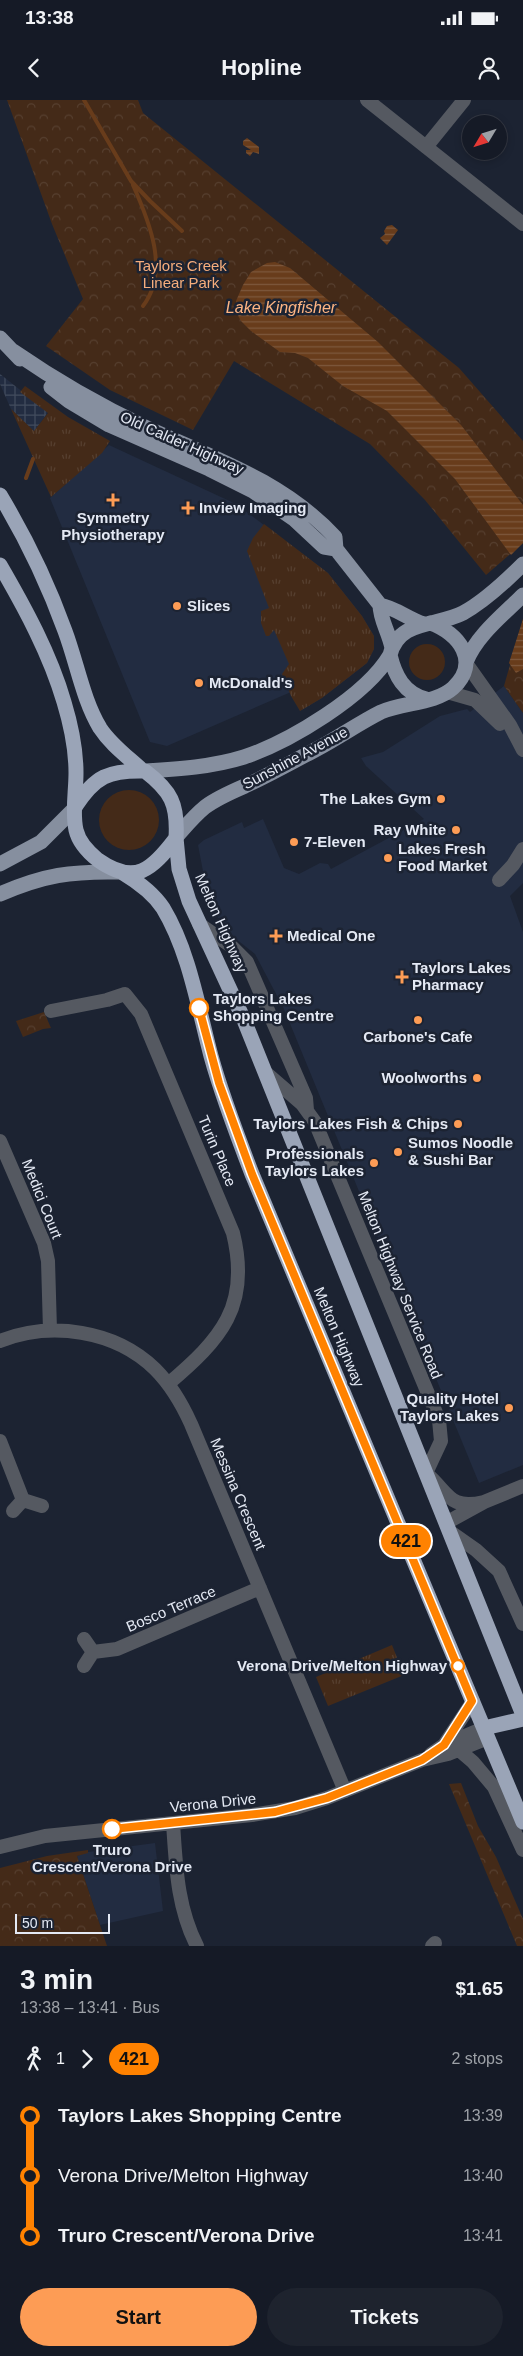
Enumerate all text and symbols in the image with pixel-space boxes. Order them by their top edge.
text: 13:38 [25,7,74,28]
icon: back [20,54,48,82]
icon: person [475,54,503,82]
text: Hopline [221,55,302,80]
north arrow [462,115,508,160]
map controls [462,115,507,160]
park label: Taylors Creek Linear Park [135,257,227,291]
water label: Lake Kingfisher [226,299,337,316]
street label: Old Calder Highway [118,408,247,478]
marker: Symmetry Physiotherapy [106,493,120,507]
place label: Inview Imaging [199,499,307,516]
marker: Inview Imaging [181,501,195,515]
place label: Symmetry Physiotherapy [61,509,165,543]
place label: Slices [187,597,230,614]
marker: Slices [171,600,183,612]
place label: McDonald's [209,674,293,691]
marker: McDonald's [193,677,205,689]
street label: Sunshine Avenue [239,723,350,792]
place label: The Lakes Gym [320,790,431,807]
marker: The Lakes Gym [435,793,447,805]
place label: Ray White [373,821,446,838]
marker: Ray White [450,824,462,836]
place label: 7-Eleven [304,833,366,850]
marker: 7-Eleven [288,836,300,848]
place label: Lakes Fresh Food Market [398,840,487,874]
marker: Lakes Fresh Food Market [382,852,394,864]
street label: Melton Highway [192,871,251,975]
place label: Medical One [287,927,375,944]
marker: Medical One [269,929,283,943]
place label: Taylors Lakes Pharmacy [412,959,511,993]
marker: Taylors Lakes Pharmacy [396,971,408,983]
place label: Taylors Lakes Shopping Centre [213,990,334,1024]
marker: Taylors Lakes Shopping Centre [189,998,209,1018]
marker: Carbone's Cafe [412,1014,424,1026]
place label: Carbone's Cafe [363,1028,473,1045]
place label: Woolworths [381,1069,467,1086]
marker: Woolworths [471,1072,483,1084]
street label: Turin Place [195,1113,240,1189]
place label: Taylors Lakes Fish & Chips [253,1115,448,1132]
marker: Taylors Lakes Fish & Chips [452,1118,464,1130]
place label: Sumos Noodle & Sushi Bar [408,1134,513,1168]
place label: Professionals Taylors Lakes [265,1145,364,1179]
marker: Sumos Noodle & Sushi Bar [392,1146,404,1158]
street label: Medici Court [19,1157,66,1242]
marker: Professionals Taylors Lakes [368,1157,380,1169]
street label: Melton Highway Service Road [355,1188,446,1381]
street label: Melton Highway [311,1284,368,1390]
place label: Quality Hotel Taylors Lakes [400,1390,499,1424]
marker: Quality Hotel Taylors Lakes [503,1402,515,1414]
street label: Messina Crescent [207,1435,270,1553]
line badge: 421 [377,1525,435,1557]
text: 421 [391,1531,421,1551]
street label: Bosco Terrace [123,1582,218,1635]
place label: Verona Drive/Melton Highway [237,1657,448,1674]
marker: Verona Drive/Melton Highway [451,1659,465,1673]
street label: Verona Drive [169,1790,257,1815]
marker: Truro Crescent/Verona Drive [102,1819,122,1839]
place label: Truro Crescent/Verona Drive [32,1841,192,1875]
scale bar [15,1911,110,1934]
text: 50 m [22,1915,53,1931]
text: 3 min [20,1964,93,1995]
text: $1.65 [455,1978,503,1999]
text: 13:38 – 13:41 · Bus [20,1999,160,2016]
icon: walk [20,2045,48,2073]
icon: forward [73,2045,101,2073]
text: 421 [119,2049,149,2069]
text: 1 [56,2050,65,2067]
text: 2 stops [451,2050,503,2067]
text: Taylors Lakes Shopping Centre [58,2105,342,2126]
text: 13:39 [463,2107,503,2124]
text: Verona Drive/Melton Highway [58,2165,308,2186]
text: 13:40 [463,2167,503,2184]
text: Truro Crescent/Verona Drive [58,2225,315,2246]
text: 13:41 [463,2227,503,2244]
button: Start [20,2288,257,2346]
button: Tickets [267,2288,503,2346]

